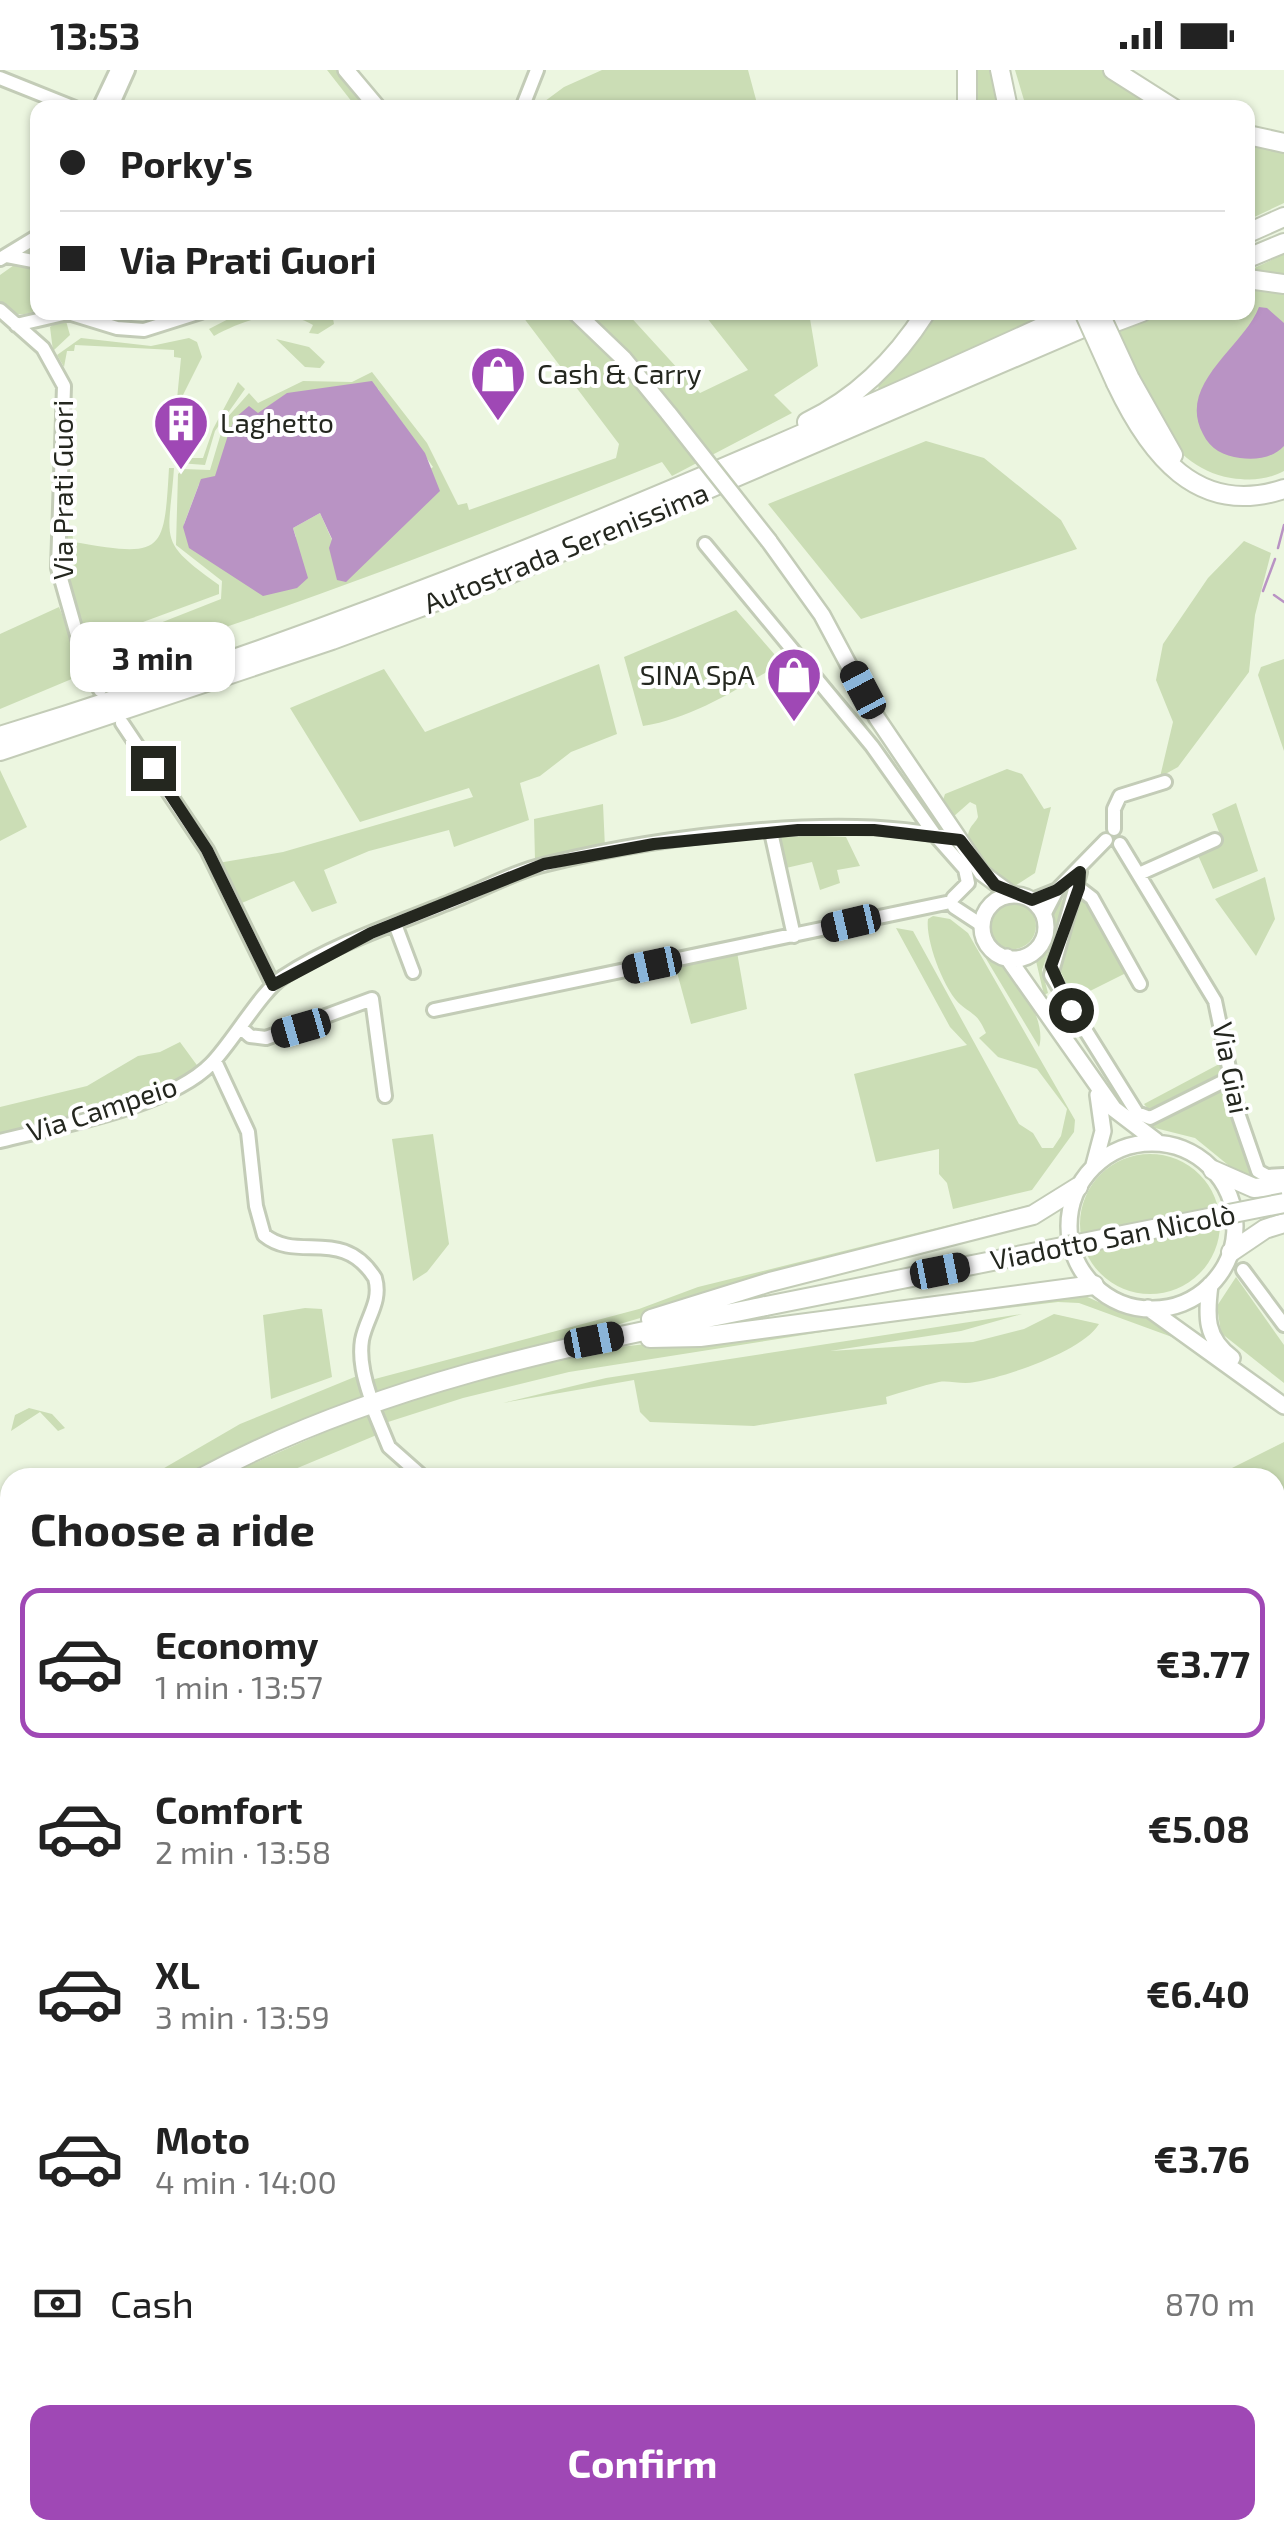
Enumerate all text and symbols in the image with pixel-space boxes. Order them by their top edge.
text: 13:53 [50,12,140,58]
text: Porky's [120,140,253,186]
text: Via Prati Guori [120,236,377,282]
shop icon: Cash & Carry [468,344,528,423]
place label: Cash & Carry [537,356,702,390]
building icon: Laghetto [151,393,211,472]
street label: Via Prati Guori [45,400,79,580]
place label: Laghetto [220,405,334,439]
street label: Autostrada Serenissima [418,474,713,620]
callout: 3 min [70,623,236,693]
text: 3 min [112,638,193,676]
shop icon: SINA SpA [764,645,824,724]
car [836,656,890,724]
place label: SINA SpA [640,657,756,691]
route end [131,746,176,791]
car [818,902,884,944]
car [620,944,684,986]
route start [1049,988,1094,1033]
car [268,1005,334,1051]
street label: Via Giai [1206,1019,1257,1116]
street label: Via Campeio [22,1068,181,1148]
street label: Viadotto San Nicolò [988,1196,1238,1276]
car [908,1251,972,1291]
car [562,1320,626,1360]
text: Choose a ride [30,1501,315,1555]
icon: car [35,1618,125,1708]
text: Economy [155,1621,319,1667]
text: €3.77 [1156,1640,1250,1686]
text: 1 min · 13:57 [155,1667,323,1705]
icon: car [35,1783,125,1873]
text: Comfort [155,1786,303,1832]
text: €5.08 [1148,1805,1250,1851]
text: 2 min · 13:58 [155,1832,331,1870]
icon: car [35,1948,125,2038]
text: XL [155,1951,200,1997]
text: €6.40 [1146,1970,1250,2016]
text: 3 min · 13:59 [155,1997,330,2035]
icon: car [35,2113,125,2203]
text: Moto [155,2116,250,2162]
text: €3.76 [1154,2135,1250,2181]
text: 4 min · 14:00 [155,2162,337,2200]
icon: cash [30,2276,85,2331]
text: Cash [110,2280,194,2326]
text: 870 m [1165,2284,1255,2322]
button: Confirm [30,2405,1255,2520]

